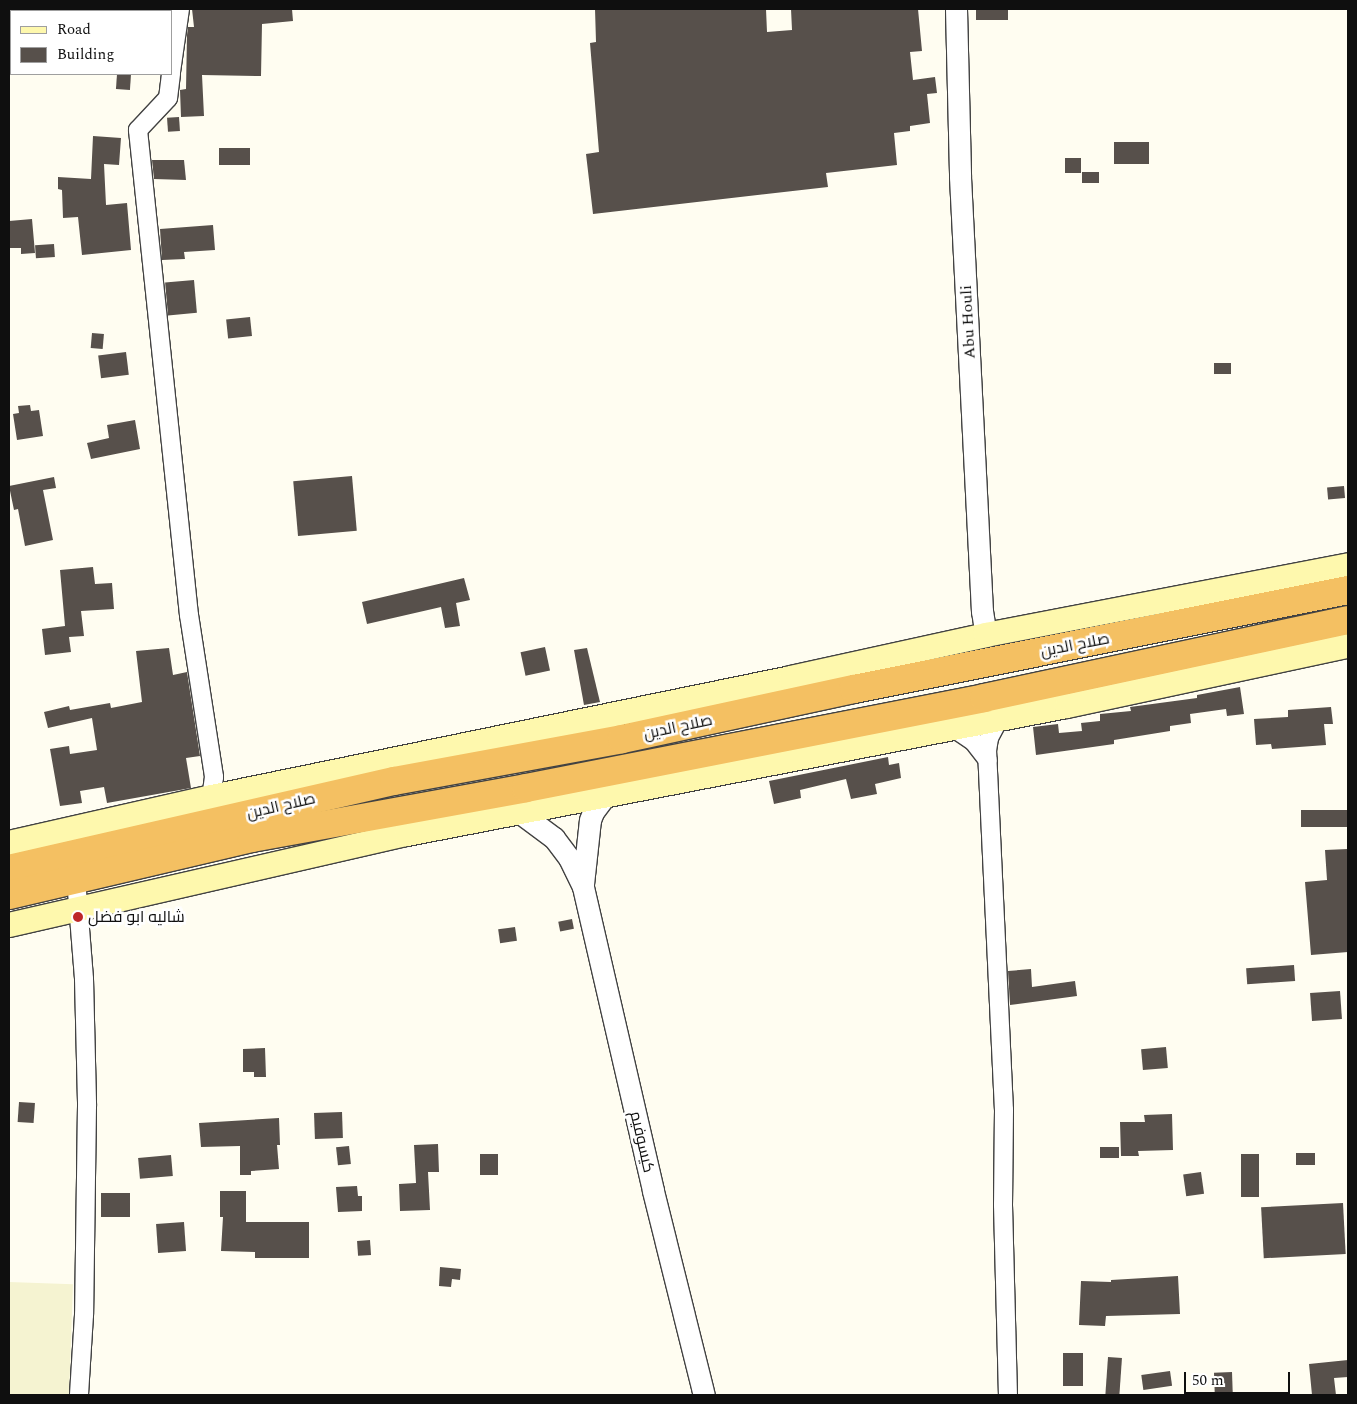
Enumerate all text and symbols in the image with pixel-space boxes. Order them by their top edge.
legend [10,10,172,75]
text: Road [57,18,91,41]
text: Building [57,43,114,66]
street label: Abu Houli [956,285,980,359]
street label: صلاح الدين [1039,629,1111,661]
street label: صلاح الدين [642,710,714,744]
street label: صلاح الدين [245,789,317,823]
place label: شاليه ابو فضل [88,907,185,927]
marker: شاليه ابو فضل [72,911,84,923]
street label: كيسوفيم [626,1109,658,1175]
scale bar [1187,1362,1293,1394]
text: 50 m [1192,1369,1224,1392]

